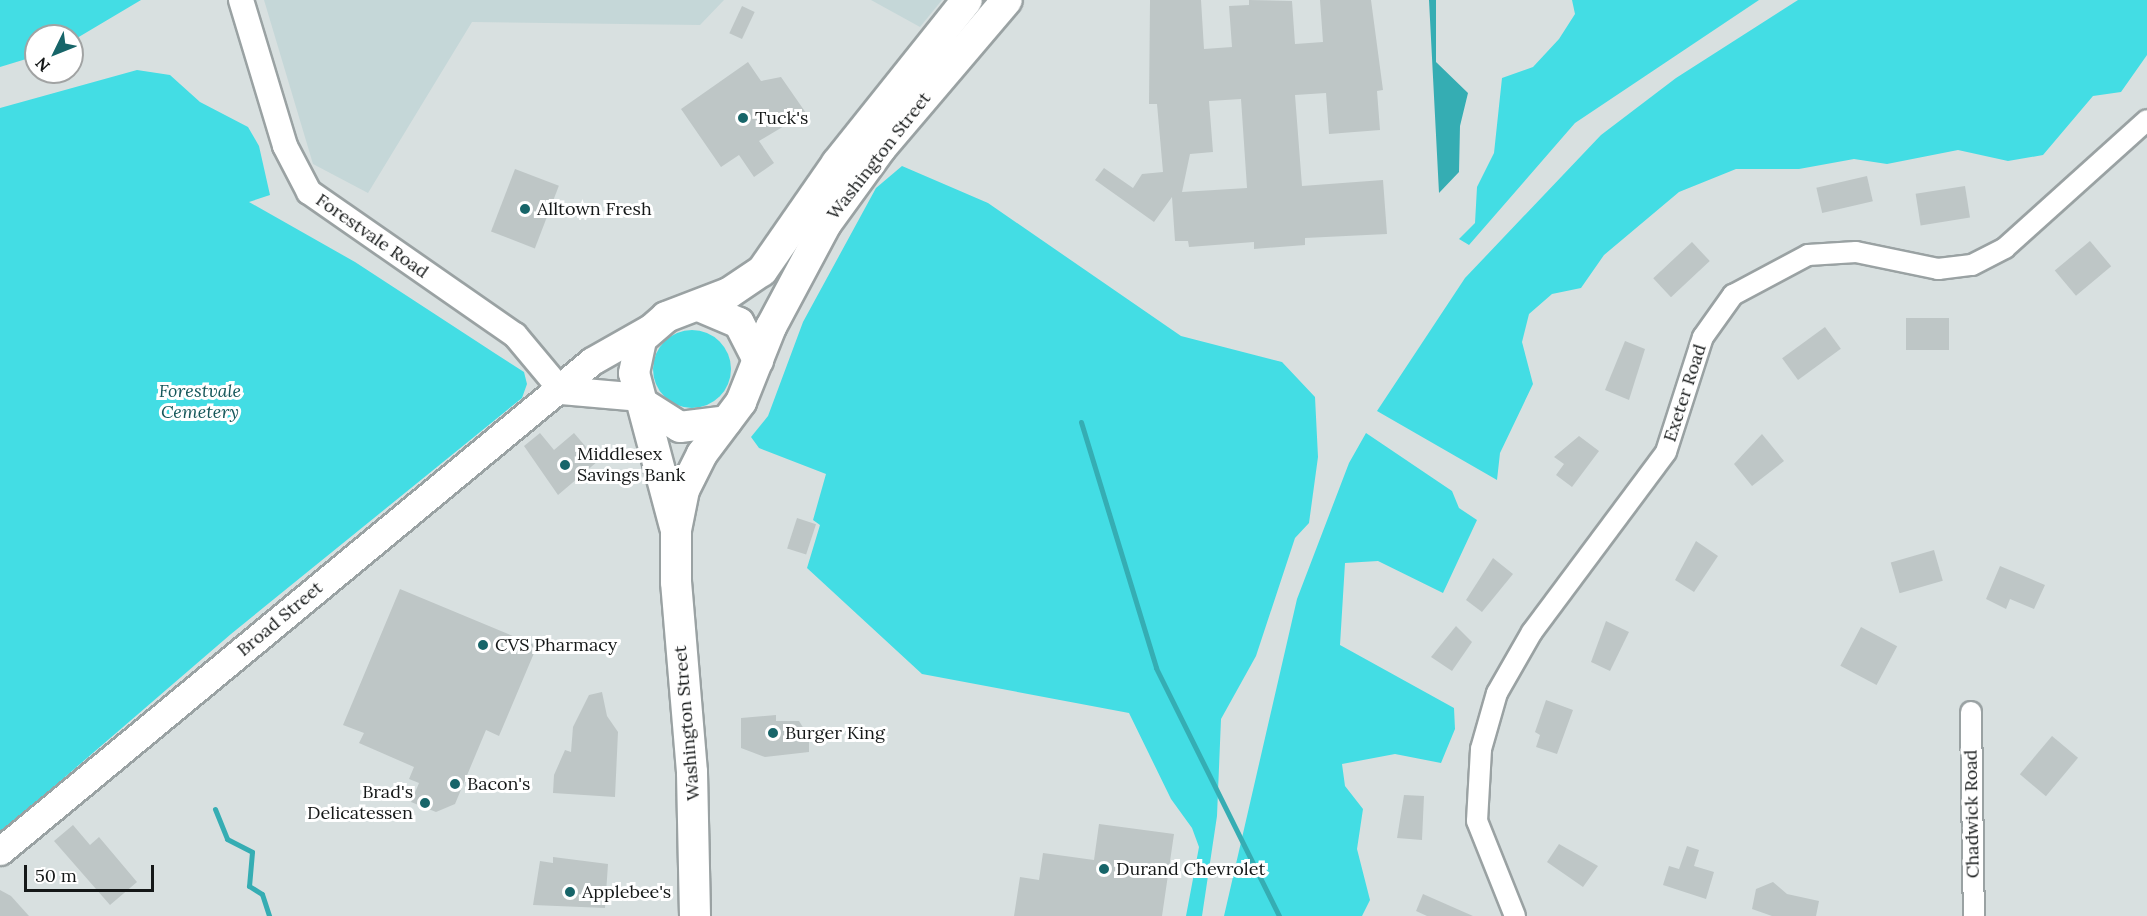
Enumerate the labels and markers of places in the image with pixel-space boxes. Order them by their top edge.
place label: Tuck's [755,107,808,129]
marker: Tuck's [736,111,750,125]
place label: Alltown Fresh [537,198,652,220]
marker: Alltown Fresh [518,202,532,216]
place label: Middlesex Savings Bank [577,444,685,486]
marker: Middlesex Savings Bank [558,458,572,472]
place label: CVS Pharmacy [495,634,617,656]
marker: CVS Pharmacy [476,638,490,652]
place label: Burger King [785,722,885,744]
marker: Burger King [766,726,780,740]
place label: Bacon's [467,773,530,795]
marker: Bacon's [448,777,462,791]
place label: Brad's Delicatessen [307,782,413,824]
marker: Brad's Delicatessen [418,796,432,810]
place label: Durand Chevrolet [1116,858,1265,880]
marker: Durand Chevrolet [1097,862,1111,876]
place label: Applebee's [582,881,671,903]
marker: Applebee's [563,885,577,899]

